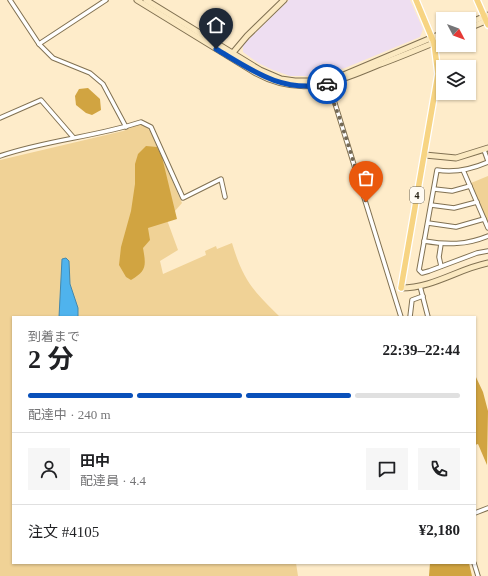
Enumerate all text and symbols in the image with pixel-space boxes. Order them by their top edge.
pin [199,8,233,49]
north arrow [436,12,476,52]
map controls [436,12,476,100]
icon: home [205,14,227,36]
button: layers [436,60,476,100]
courier [307,64,347,104]
icon: car [316,73,338,95]
pin [349,161,383,202]
icon: bag [355,167,377,189]
road number: 4 [410,187,424,203]
text: 到着まで [28,329,80,344]
text: 22:39–22:44 [383,342,460,358]
text: 2 分 [28,345,74,374]
text: 配達中 · 240 m [28,407,111,422]
button: person [28,448,70,490]
button: chat [366,448,408,490]
button: phone [418,448,460,490]
text: 田中 [80,453,110,469]
text: 配達員 · 4.4 [80,473,146,488]
text: ¥2,180 [419,522,460,538]
text: 注文 #4105 [28,524,99,540]

